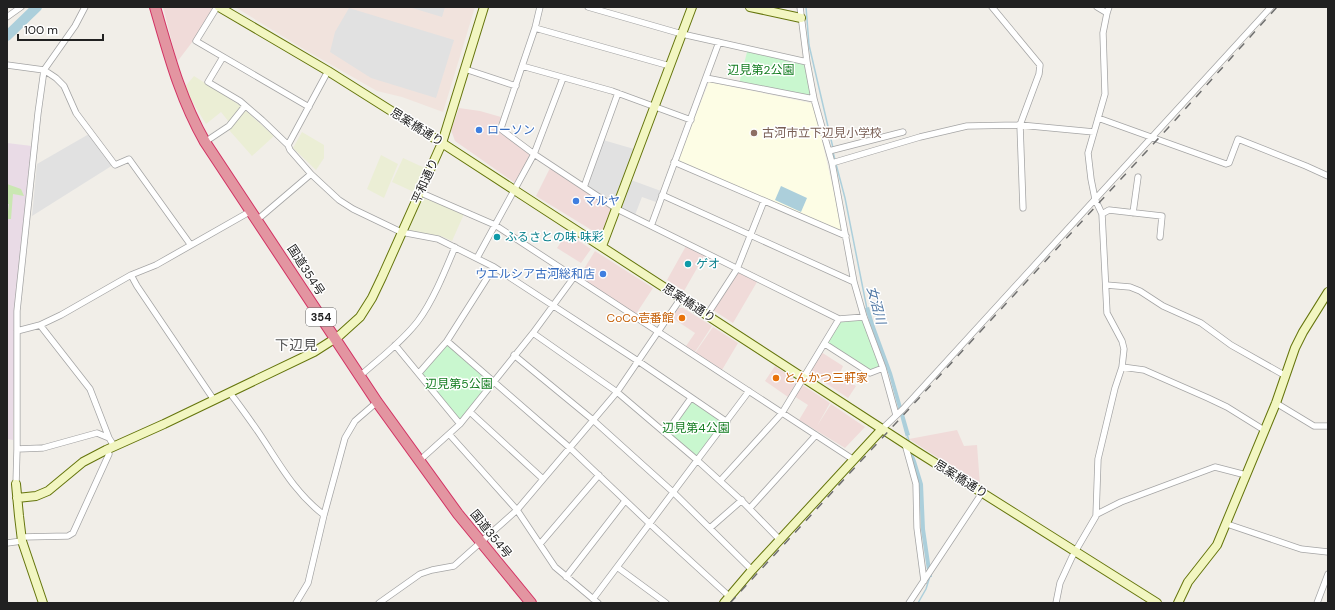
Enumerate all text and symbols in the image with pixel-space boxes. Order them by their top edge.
scale bar [18,16,103,42]
text: 100 m [24,22,58,38]
park label: 辺見第2公園 [728,62,794,78]
street label: 思案橋通り [387,104,447,150]
place label: ローソン [487,122,535,138]
marker: ローソン [474,125,484,135]
place label: 古河市立下辺見小学校 [762,125,882,141]
marker: 古河市立下辺見小学校 [749,128,759,138]
street label: 平和通り [408,156,442,206]
place label: マルヤ [584,193,620,209]
marker: マルヤ [571,196,581,206]
place label: ふるさとの味 味彩 [505,229,604,245]
marker: ふるさとの味 味彩 [492,232,502,242]
street label: 国道354号 [284,241,328,299]
place label: ゲオ [696,256,720,272]
marker: ゲオ [683,259,693,269]
place label: ウエルシア古河総和店 [475,266,595,282]
marker: ウエルシア古河総和店 [598,269,608,279]
street label: 思案橋通り [659,280,719,326]
water label: 女沼川 [863,284,890,328]
road number: 354 [306,308,336,326]
place label: CoCo壱番館 [607,310,674,326]
marker: CoCo壱番館 [677,313,687,323]
district label: 下辺見 [275,336,317,354]
place label: とんかつ三軒家 [784,370,868,386]
marker: とんかつ三軒家 [771,373,781,383]
park label: 辺見第5公園 [425,376,493,392]
park label: 辺見第4公園 [662,420,730,436]
street label: 思案橋通り [931,456,991,502]
street label: 国道354号 [467,507,515,561]

